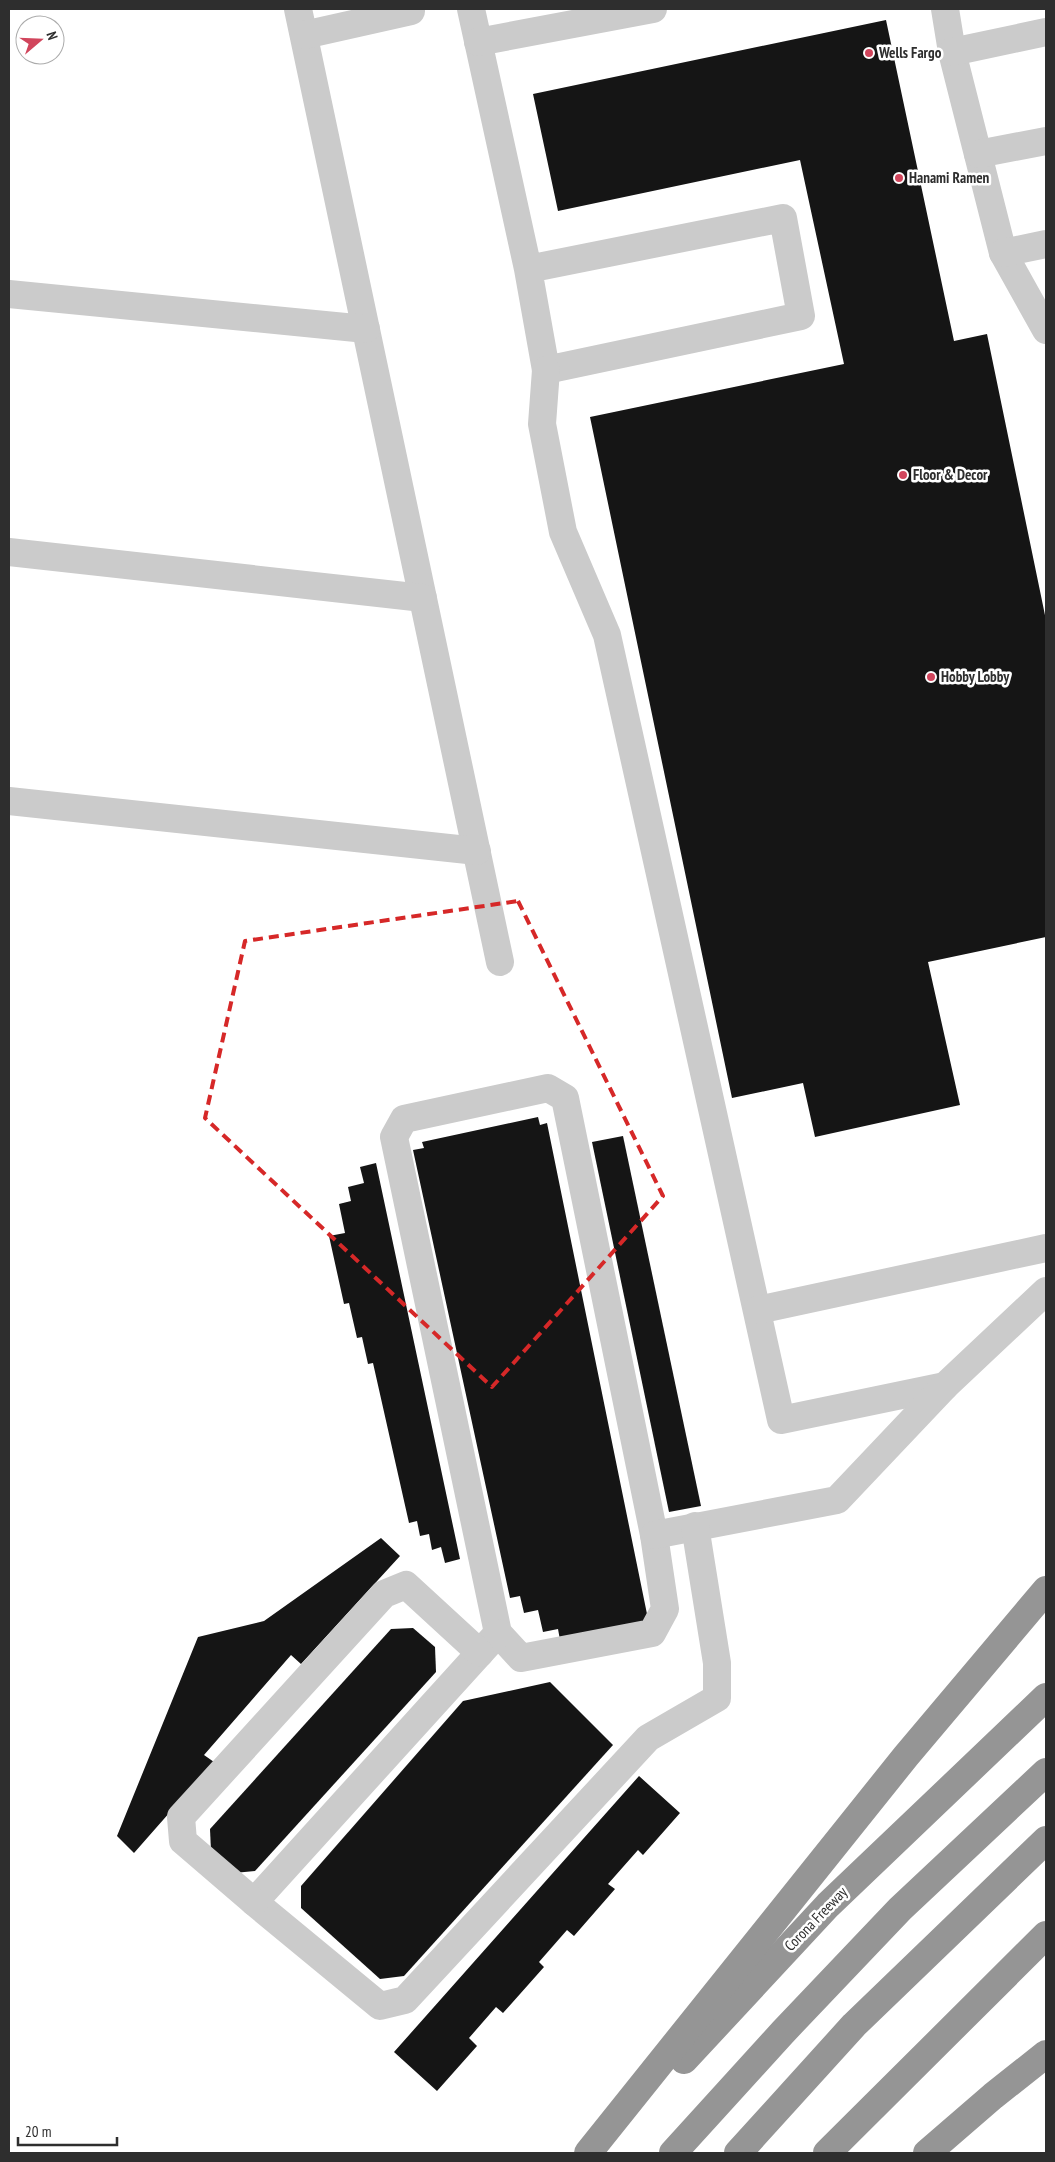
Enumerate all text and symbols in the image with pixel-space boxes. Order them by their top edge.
north arrow [15,15,65,65]
text: N [43,29,62,42]
place label: Wells Fargo [878,43,942,62]
marker: Wells Fargo [863,47,875,59]
place label: Hanami Ramen [909,168,990,187]
marker: Hanami Ramen [893,172,905,184]
place label: Floor & Decor [913,465,988,484]
marker: Floor & Decor [897,469,909,481]
place label: Hobby Lobby [941,667,1010,686]
marker: Hobby Lobby [925,671,937,683]
street label: Corona Freeway [780,1882,851,1955]
scale bar [18,2114,116,2146]
text: 20 m [25,2122,51,2141]

